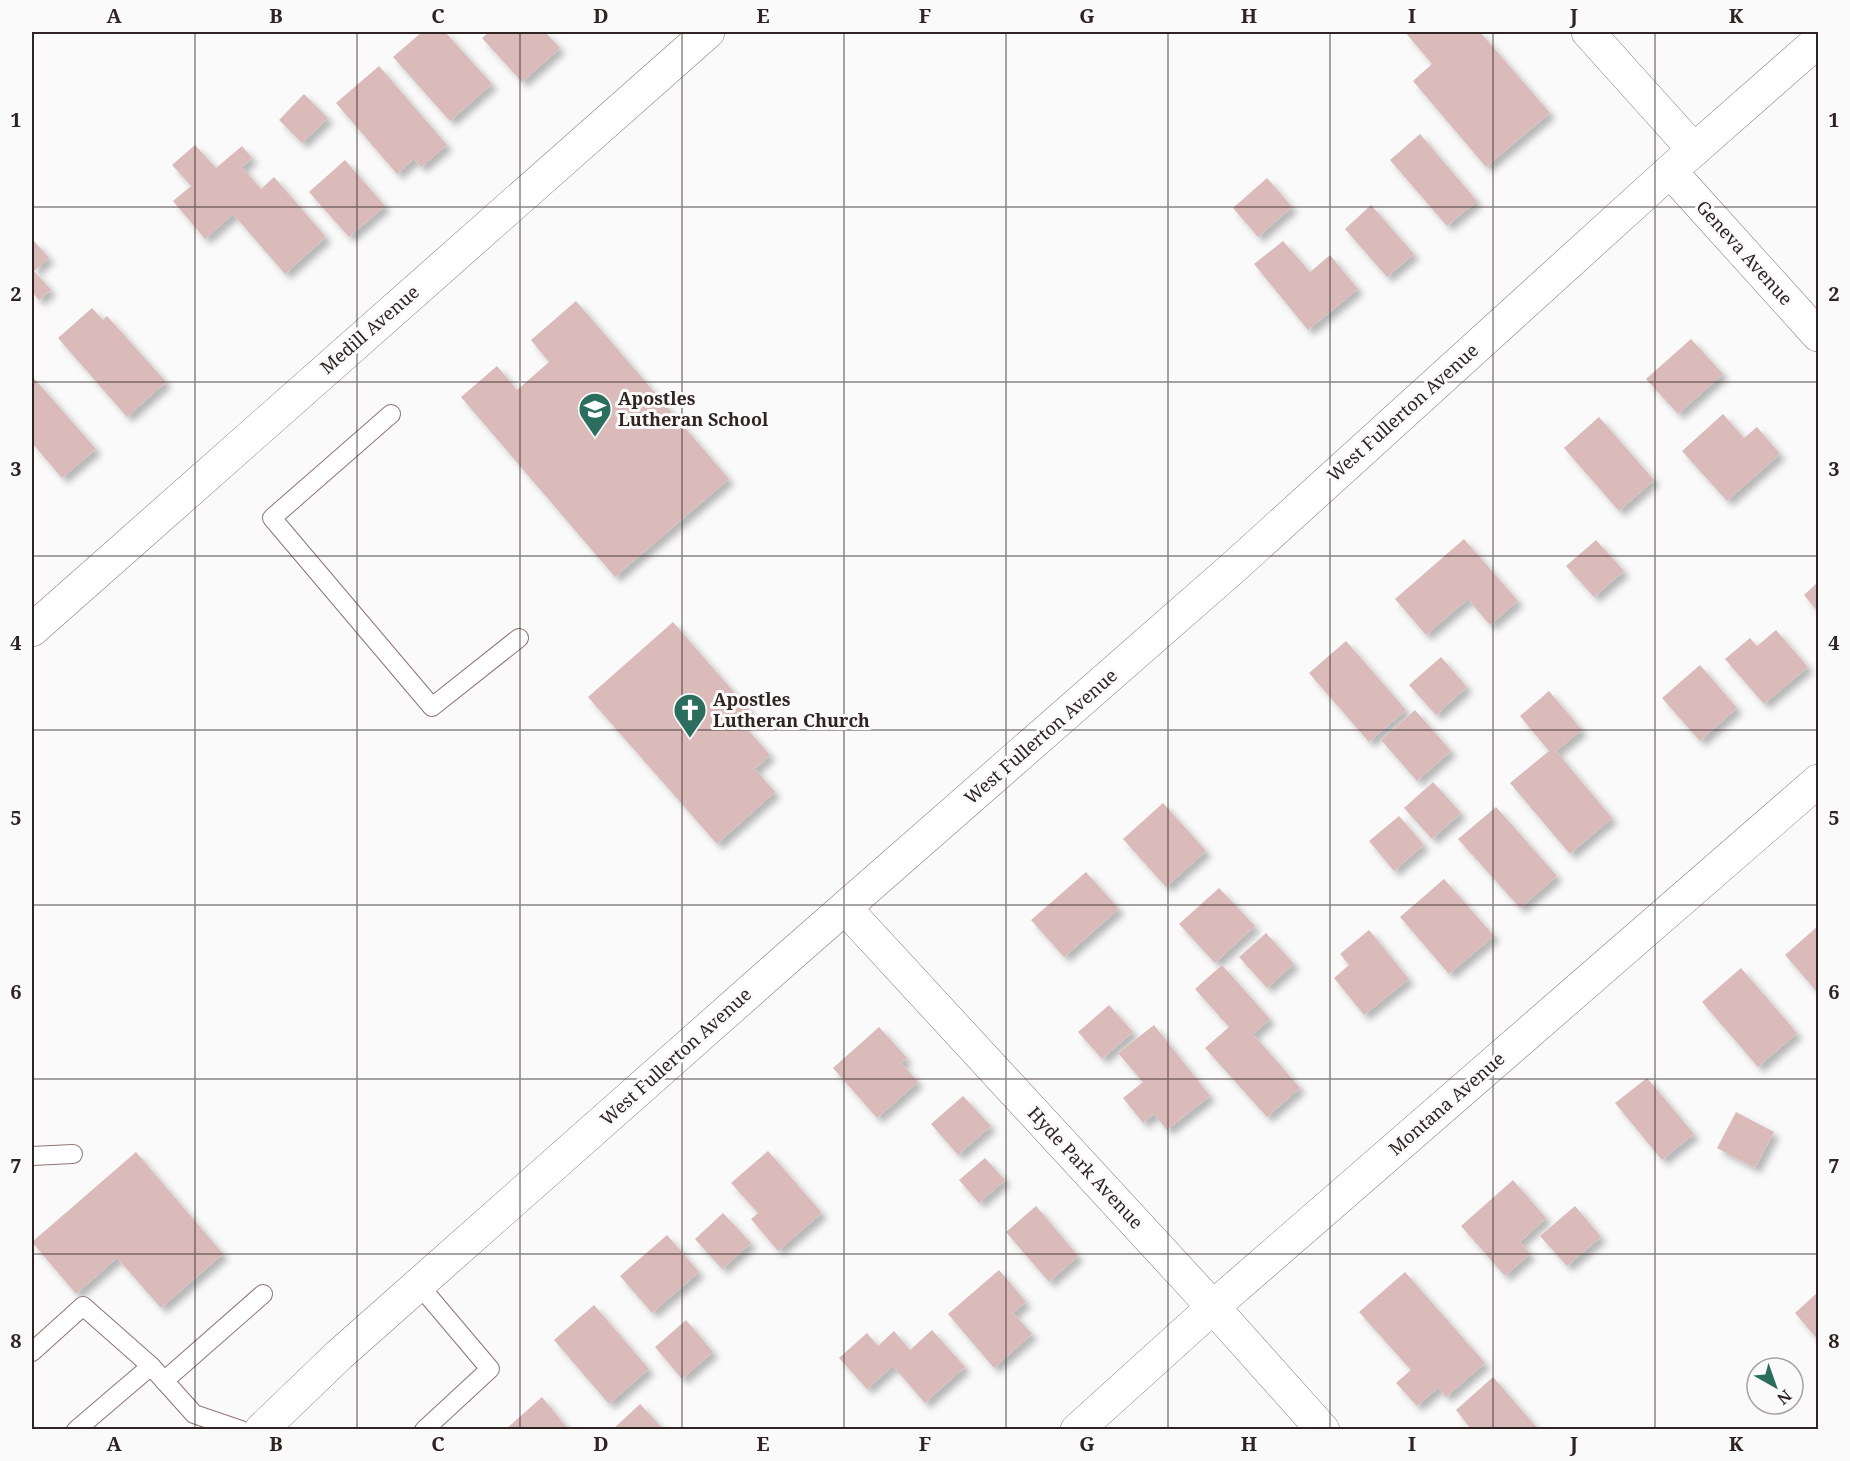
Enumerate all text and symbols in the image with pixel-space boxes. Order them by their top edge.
text: A [106,2,122,29]
text: B [269,2,283,29]
text: C [431,2,445,29]
text: D [593,2,609,29]
text: E [756,2,770,29]
text: F [919,2,931,29]
text: G [1079,2,1095,29]
text: H [1241,2,1257,29]
text: I [1408,2,1416,29]
text: J [1569,2,1578,29]
text: K [1729,2,1744,29]
text: 1 [10,106,22,133]
text: 1 [1828,106,1840,133]
street label: Geneva Avenue [1691,195,1798,310]
text: 2 [10,280,22,307]
street label: Medill Avenue [315,280,424,379]
text: 2 [1828,280,1840,307]
street label: West Fullerton Avenue [1322,338,1483,486]
place label: Apostles Lutheran School [618,386,769,431]
school or university icon: Apostles Lutheran School [577,391,613,438]
text: 3 [10,455,22,482]
text: 3 [1828,455,1840,482]
text: 4 [10,629,22,656]
text: 4 [1828,629,1840,656]
street label: West Fullerton Avenue [959,663,1122,809]
place label: Apostles Lutheran Church [713,687,870,732]
church icon: Apostles Lutheran Church [672,692,708,739]
text: 5 [10,804,22,831]
text: 5 [1828,804,1840,831]
text: 6 [10,978,22,1005]
text: 6 [1828,978,1840,1005]
street label: West Fullerton Avenue [595,982,756,1130]
street label: Montana Avenue [1383,1046,1509,1160]
street label: Hyde Park Avenue [1023,1101,1149,1234]
text: 7 [10,1152,22,1179]
text: 7 [1828,1152,1840,1179]
text: 8 [10,1327,22,1354]
text: 8 [1828,1327,1840,1354]
north arrow [1745,1356,1805,1416]
text: N [1772,1385,1797,1410]
text: A [106,1430,122,1457]
text: B [269,1430,283,1457]
text: C [431,1430,445,1457]
text: D [593,1430,609,1457]
text: E [756,1430,770,1457]
text: F [919,1430,931,1457]
text: G [1079,1430,1095,1457]
text: H [1241,1430,1257,1457]
text: I [1408,1430,1416,1457]
text: J [1569,1430,1578,1457]
text: K [1729,1430,1744,1457]

